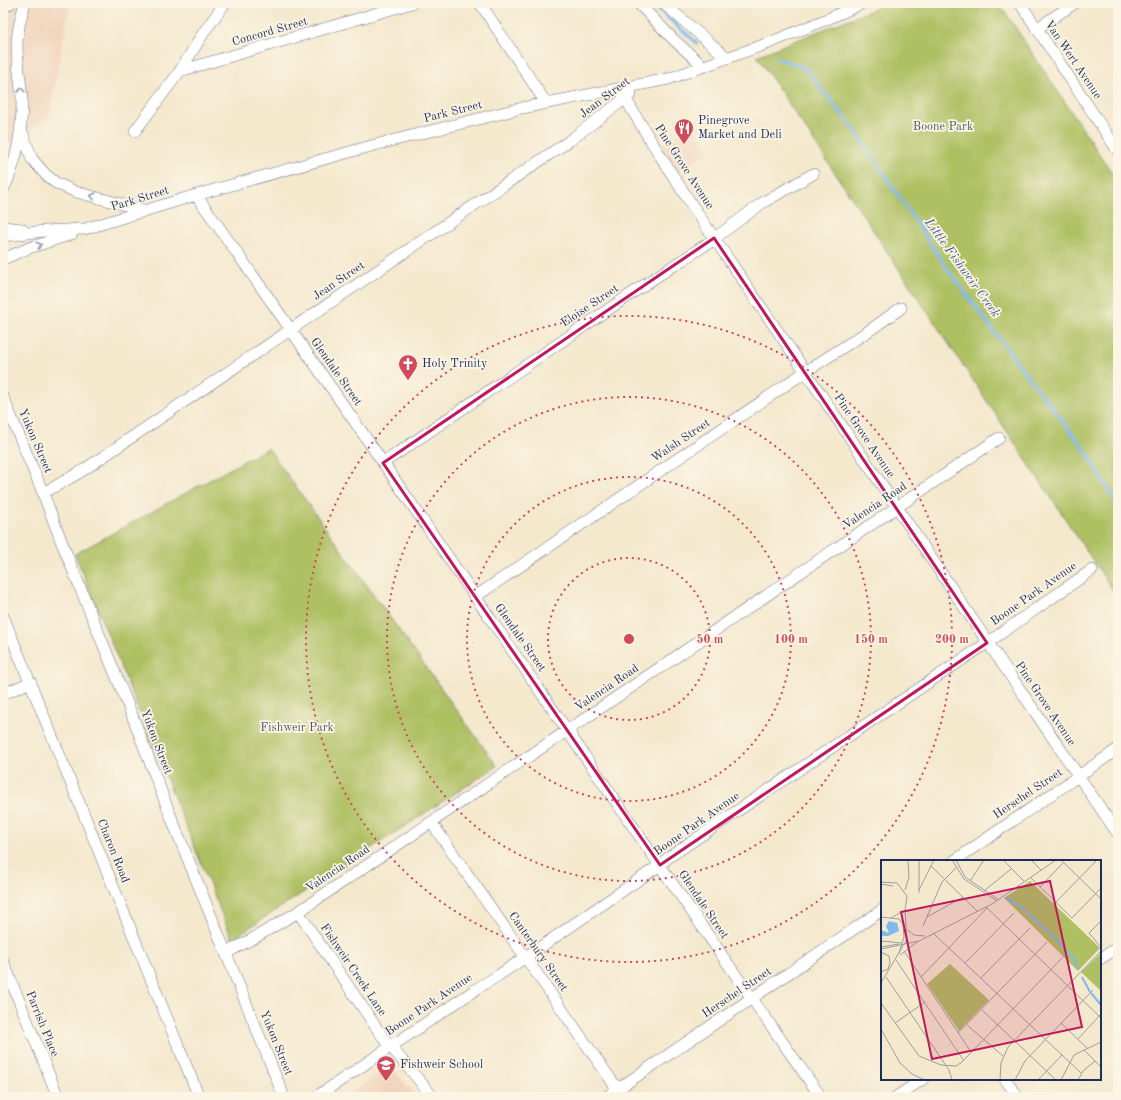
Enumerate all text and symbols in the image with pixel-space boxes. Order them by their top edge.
street label: Concord Street [231,15,309,49]
street label: Van Wert Avenue [1042,19,1104,102]
street label: Jean Street [578,75,632,121]
one-way arrow [17,87,26,93]
street label: Park Street [422,99,484,125]
place label: Pinegrove Market and Deli [698,115,782,141]
restaurant icon: Pinegrove Market and Deli [673,117,695,145]
park label: Boone Park [913,121,973,133]
street label: Pine Grove Avenue [652,122,716,212]
street label: Park Street [110,185,170,213]
one-way arrow [90,193,96,201]
water label: Little Fishweir Creek [921,215,1002,320]
one-way arrow [36,241,43,250]
street label: Jean Street [311,259,367,303]
street label: Eloise Street [559,282,621,330]
street label: Glendale Street [308,336,364,408]
church icon: Holy Trinity [397,353,419,381]
place label: Holy Trinity [422,358,488,370]
street label: Pine Grove Avenue [831,392,897,481]
street label: Yukon Street [16,407,54,475]
street label: Walsh Street [649,417,713,465]
street label: Valencia Road [841,480,909,532]
street label: Boone Park Avenue [989,560,1079,628]
street label: Glendale Street [492,602,548,674]
centre of rings [622,632,636,646]
text: 50 m [697,633,724,646]
text: 150 m [854,633,888,646]
text: 100 m [774,634,808,646]
text: 200 m [935,634,969,646]
street label: Pine Grove Avenue [1012,660,1078,749]
street label: Valencia Road [573,662,641,714]
street label: Yukon Street [138,708,174,776]
park label: Fishweir Park [260,722,334,734]
street label: Herschel Street [991,766,1065,822]
street label: Boone Park Avenue [652,790,742,858]
street label: Charon Road [95,817,131,885]
street label: Valencia Road [304,843,372,895]
inset map [881,860,1101,1080]
street label: Glendale Street [676,868,730,942]
street label: Canterbury Street [506,910,570,994]
street label: Fishweir Creek Lane [318,922,389,1019]
street label: Herschel Street [700,965,774,1021]
street label: Boone Park Avenue [383,971,475,1038]
street label: Parrish Place [23,989,61,1059]
street label: Yukon Street [258,1009,294,1077]
school or university icon: Fishweir School [375,1054,397,1082]
place label: Fishweir School [400,1059,483,1071]

